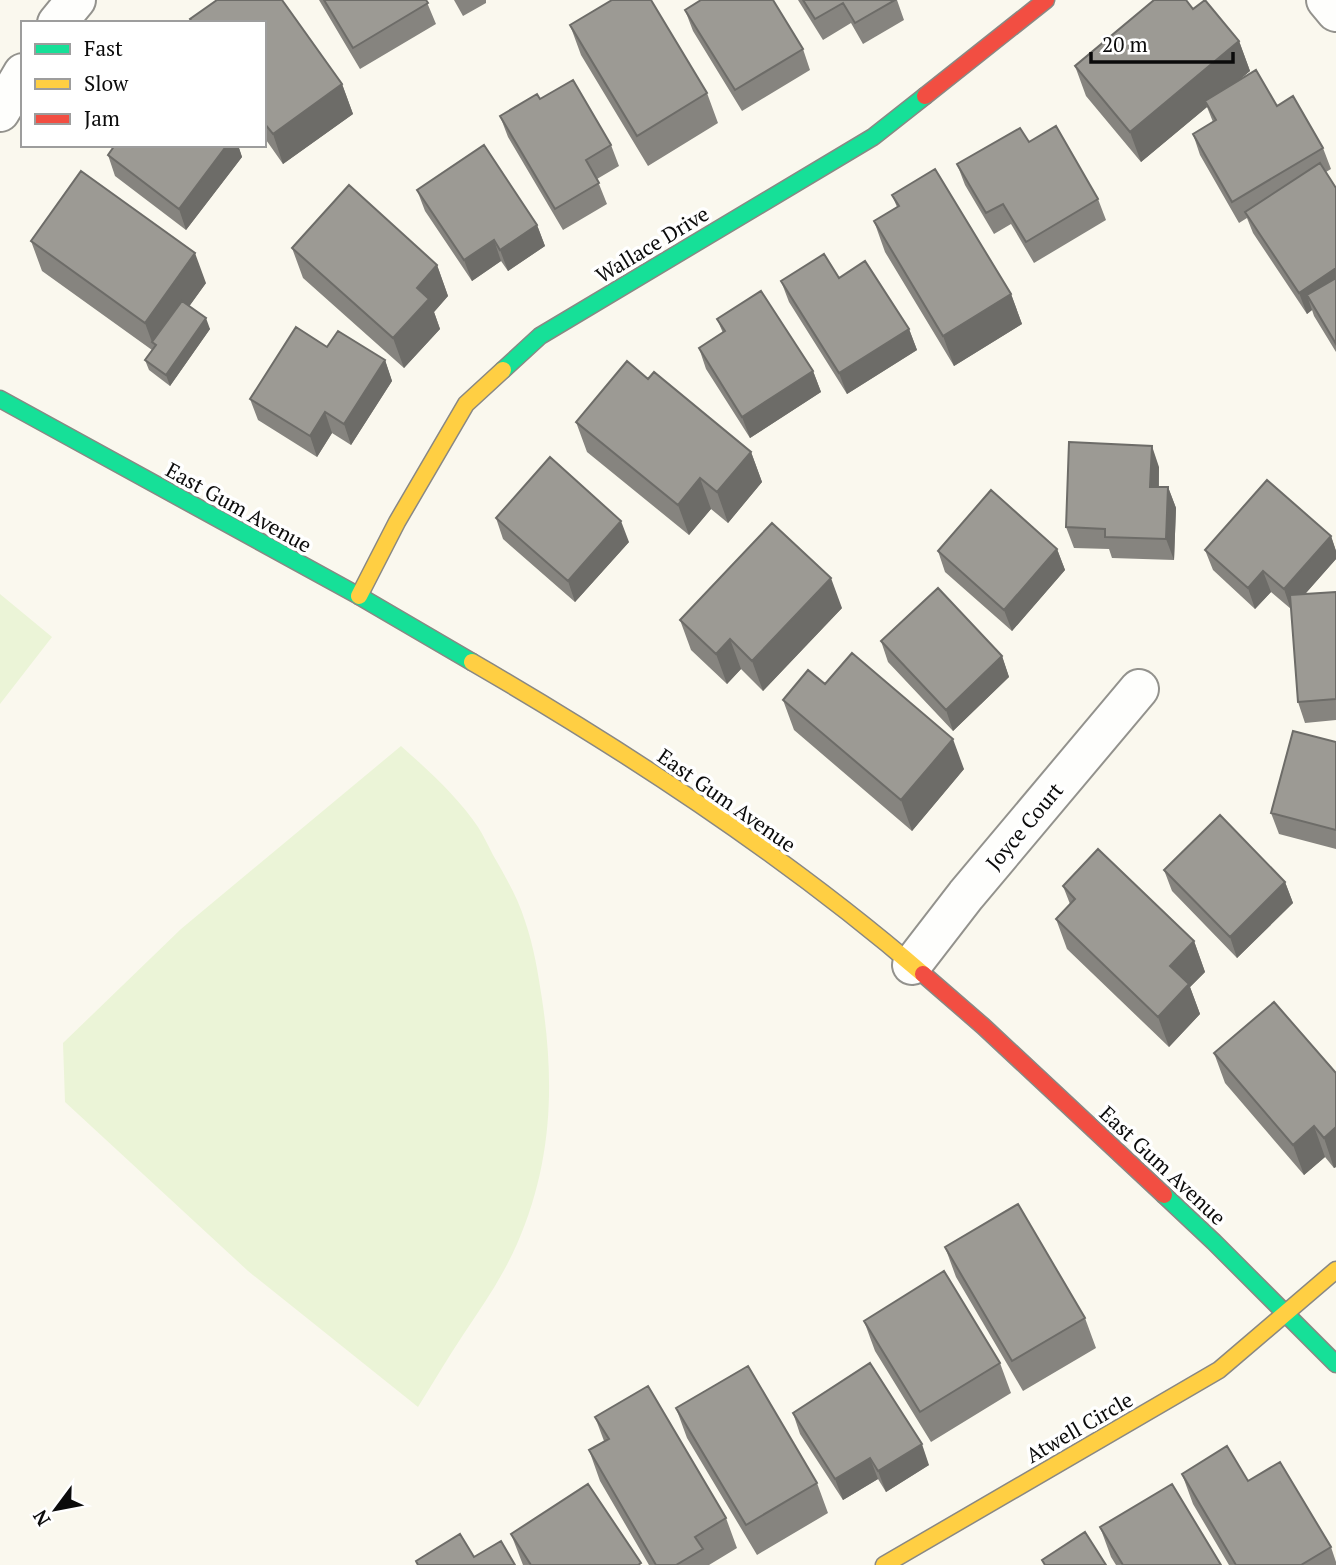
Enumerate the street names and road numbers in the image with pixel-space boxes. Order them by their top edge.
street label: Wallace Drive [590,199,714,289]
street label: East Gum Avenue [161,455,317,559]
street label: East Gum Avenue [652,742,802,858]
street label: Joyce Court [979,776,1069,876]
street label: East Gum Avenue [1094,1099,1232,1231]
street label: Atwell Circle [1020,1385,1138,1469]

